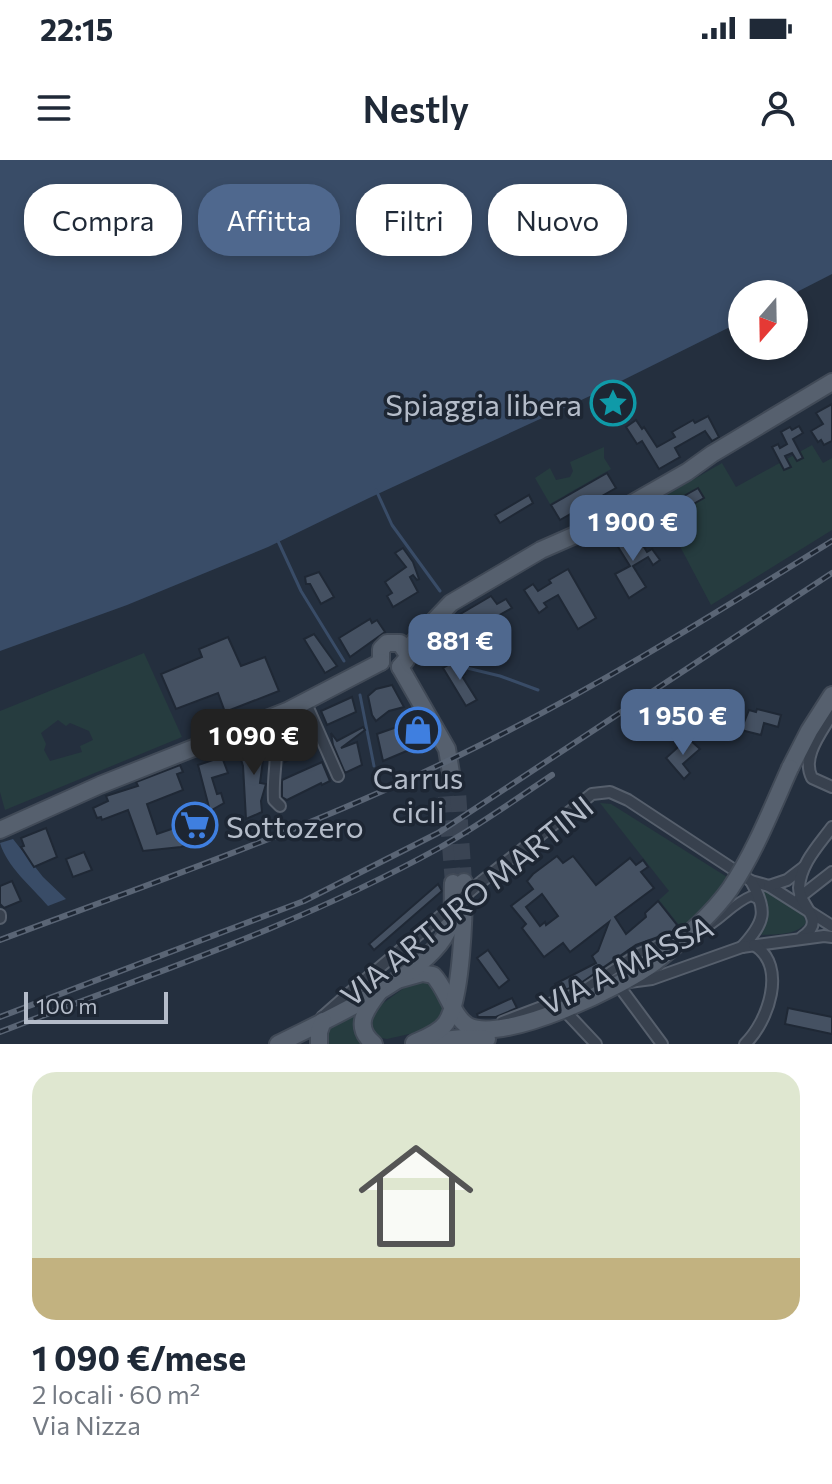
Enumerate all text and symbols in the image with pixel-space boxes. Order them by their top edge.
text: 22:15 [40,10,113,47]
icon: menu [32,86,76,130]
text: Nestly [363,86,469,130]
icon: person [756,86,800,130]
chip: Compra [24,184,182,256]
chip: Affitta [198,184,340,256]
chip: Filtri [356,184,472,256]
chip: Nuovo [488,184,627,256]
north arrow [728,280,808,360]
map controls [728,280,808,360]
place icon: Spiaggia libera [589,379,637,427]
place label: Spiaggia libera [385,385,582,422]
pin: 1 900 € [559,495,707,563]
text: 1 900 € [588,505,678,536]
pin: 881 € [404,614,516,682]
text: 881 € [426,624,494,655]
pin: 1 950 € [609,689,757,757]
text: 1 950 € [639,699,727,730]
shop icon: Carrus cicli [394,706,442,754]
pin: 1 090 € [180,709,328,777]
text: 1 090 € [209,719,299,750]
place label: Carrus cicli [373,758,463,829]
street label: VIA ARTURO MARTINI [332,787,600,1013]
supermarket icon: Sottozero [171,801,219,849]
place label: Sottozero [226,807,364,844]
street label: VIA A MASSA [534,906,718,1022]
scale bar [24,988,168,1024]
text: 100 m [36,992,98,1019]
icon: home [344,1124,488,1268]
text: 1 090 €/mese [32,1336,246,1378]
text: 2 locali · 60 m² [32,1378,200,1409]
text: Via Nizza [32,1409,141,1440]

